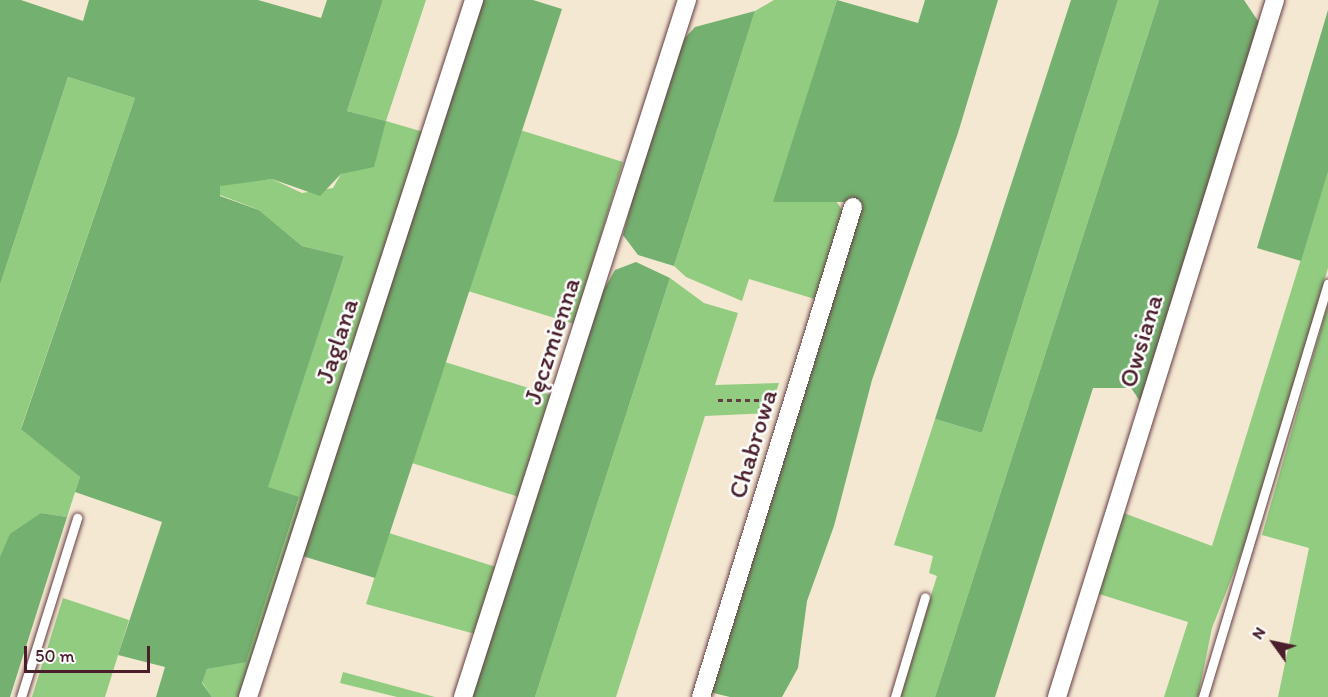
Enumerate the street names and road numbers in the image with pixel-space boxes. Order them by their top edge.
street label: Jęczmienna [517,274,587,408]
street label: Owsiana [1112,291,1170,391]
street label: Jaglana [309,295,365,387]
street label: Chabrowa [722,386,784,502]

